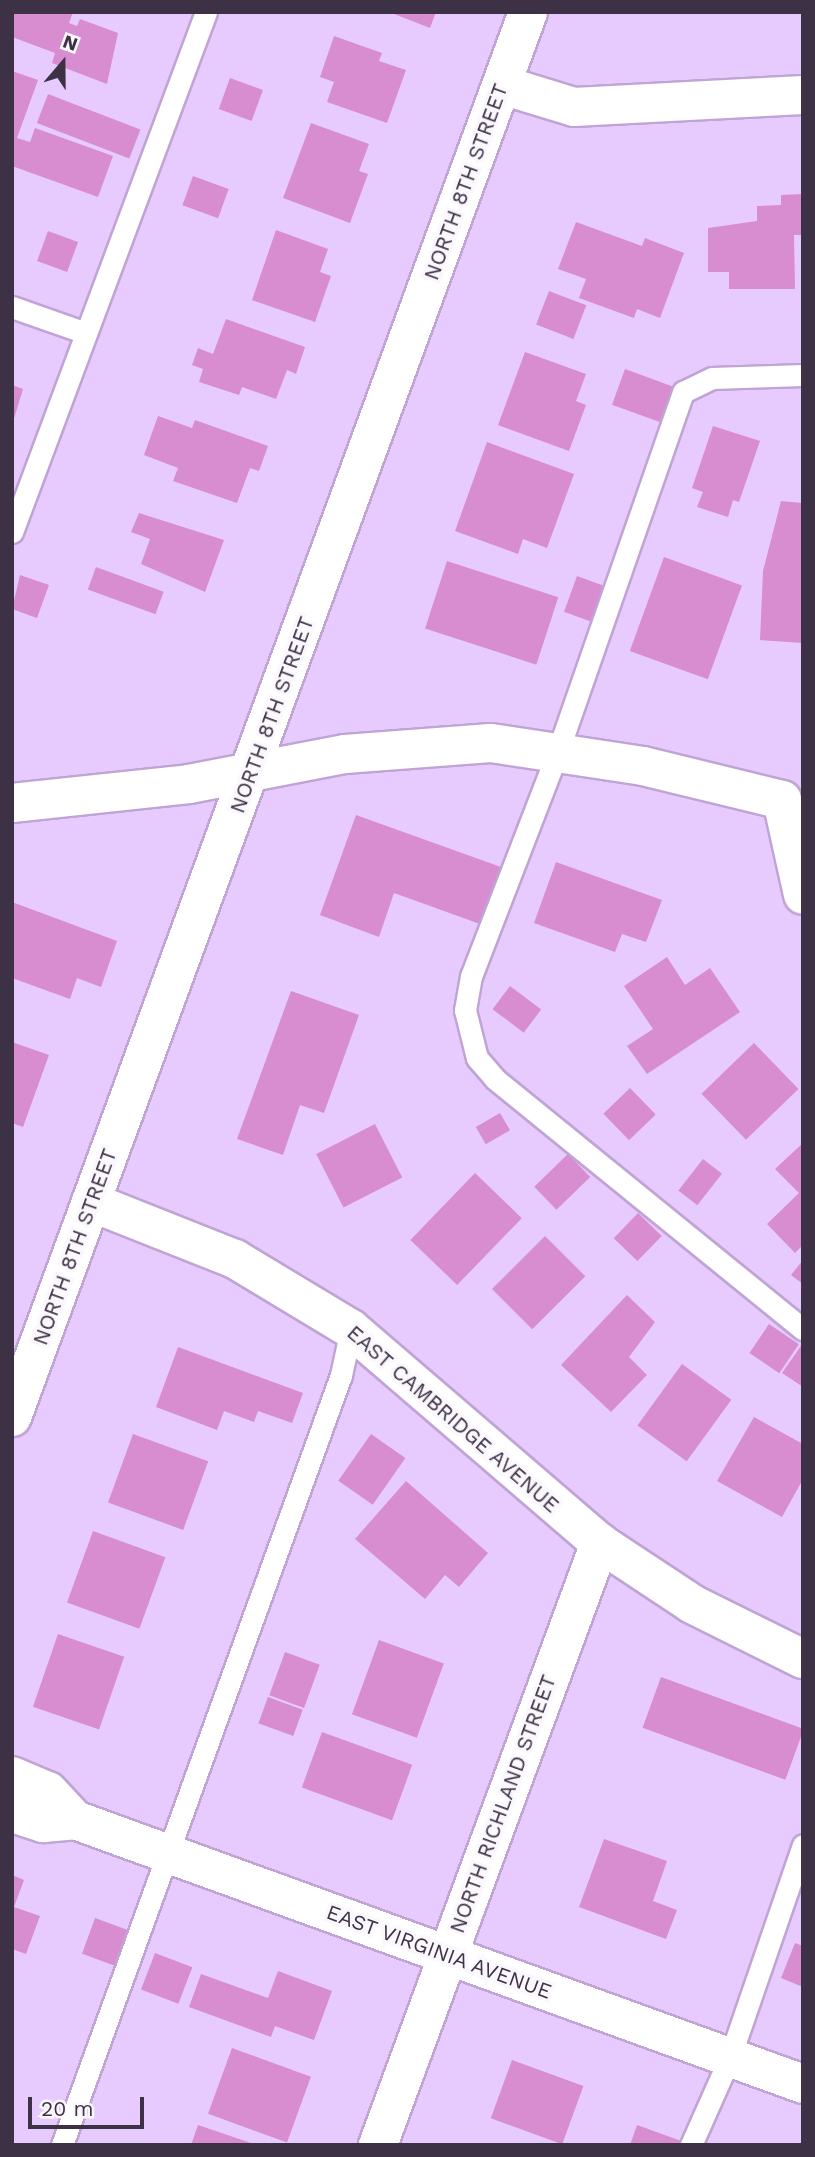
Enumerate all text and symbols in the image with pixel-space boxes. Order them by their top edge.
north arrow [28,28,98,98]
text: N [60,30,81,56]
street label: NORTH 8TH STREET [419,80,513,284]
street label: NORTH 8TH STREET [225,613,319,817]
street label: NORTH 8TH STREET [28,1145,122,1349]
street label: EAST CAMBRIDGE AVENUE [341,1320,565,1518]
street label: NORTH RICHLAND STREET [444,1671,562,1937]
street label: EAST VIRGINIA AVENUE [322,1899,556,2005]
scale bar [32,2084,147,2128]
text: 20 m [41,2096,93,2121]

